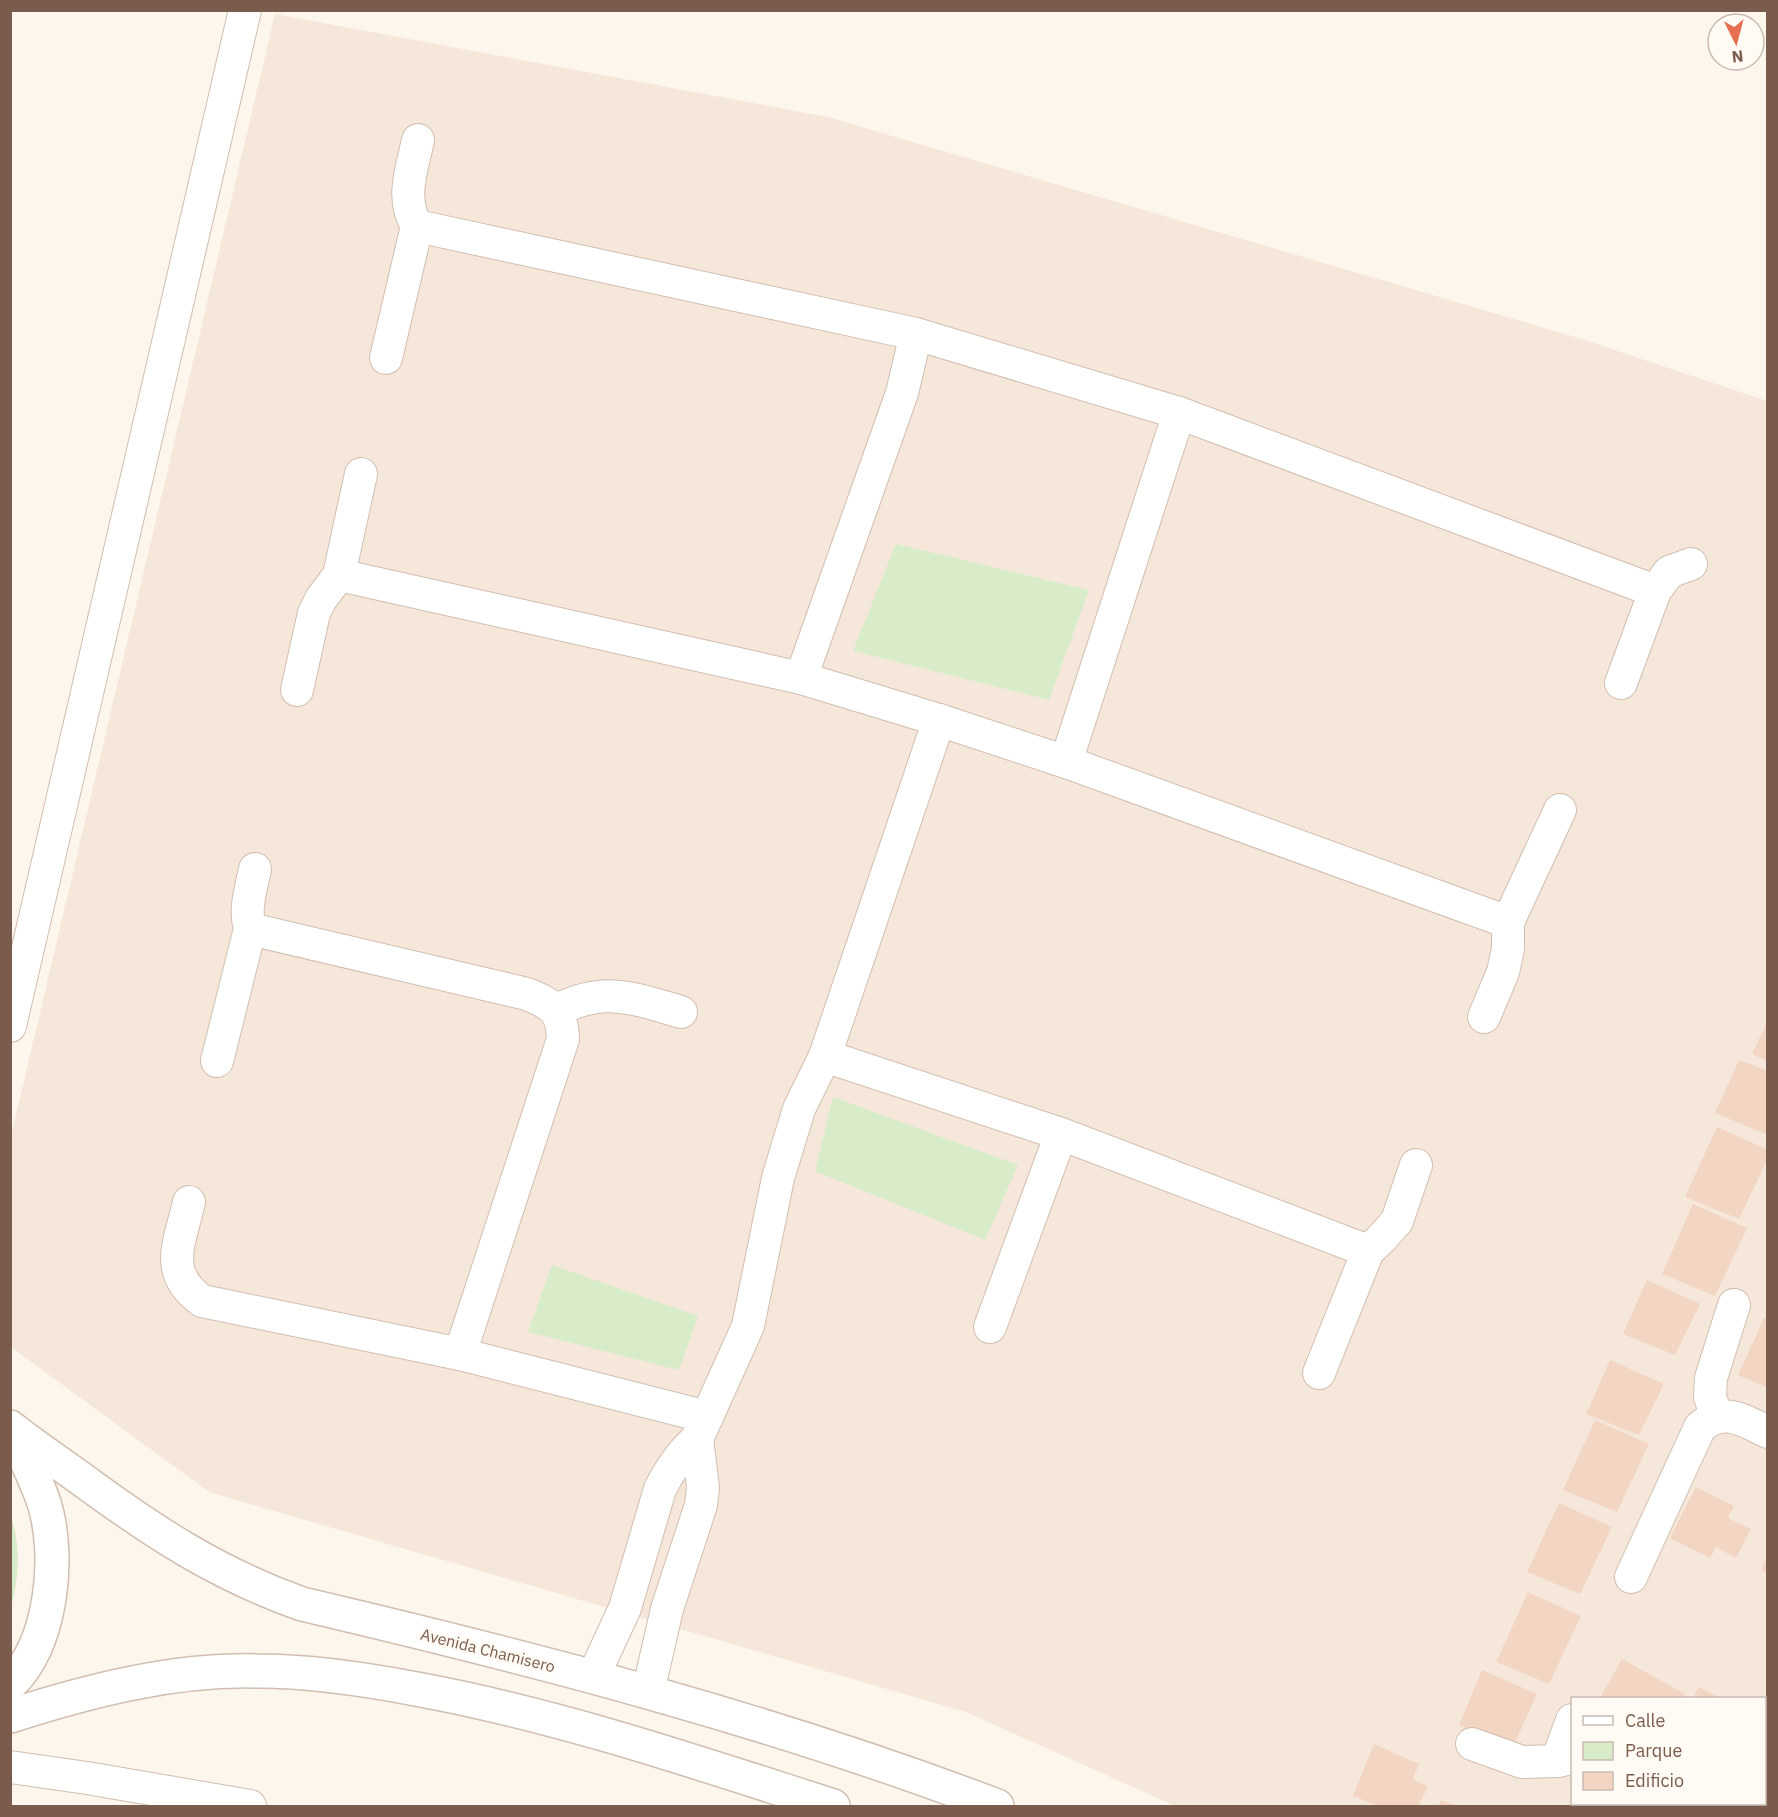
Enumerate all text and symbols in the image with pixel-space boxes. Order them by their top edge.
north arrow [1706,12,1766,72]
text: N [1731,46,1744,67]
street label: Avenida Chamisero [419,1624,557,1676]
legend [1571,1697,1766,1805]
text: Calle [1625,1709,1665,1732]
text: Parque [1625,1739,1683,1762]
text: Edificio [1625,1769,1684,1792]

